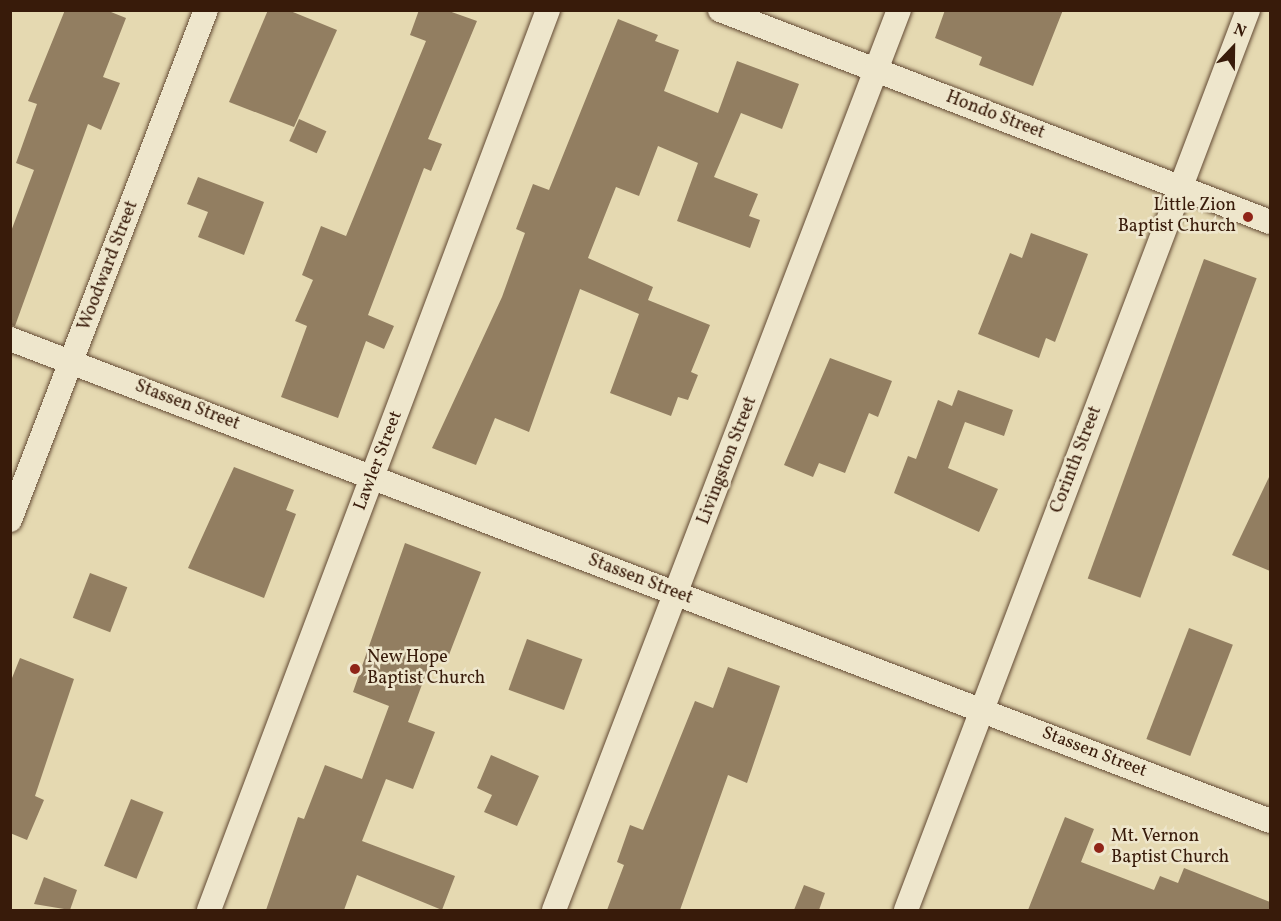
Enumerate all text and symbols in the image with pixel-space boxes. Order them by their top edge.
north arrow [1203,18,1263,78]
text: N [1230,19,1249,44]
street label: Hondo Street [942,87,1048,145]
place label: Little Zion Baptist Church [1118,196,1236,238]
street label: Woodward Street [74,198,144,334]
marker: Little Zion Baptist Church [1241,210,1255,224]
street label: Stassen Street [131,376,243,436]
street label: Livingston Street [694,394,762,528]
street label: Corinth Street [1047,403,1107,517]
street label: Lawler Street [350,408,408,514]
street label: Stassen Street [584,550,696,610]
place label: New Hope Baptist Church [367,648,485,690]
marker: New Hope Baptist Church [348,662,362,676]
street label: Stassen Street [1038,723,1150,783]
place label: Mt. Vernon Baptist Church [1111,827,1229,870]
marker: Mt. Vernon Baptist Church [1092,841,1106,855]

